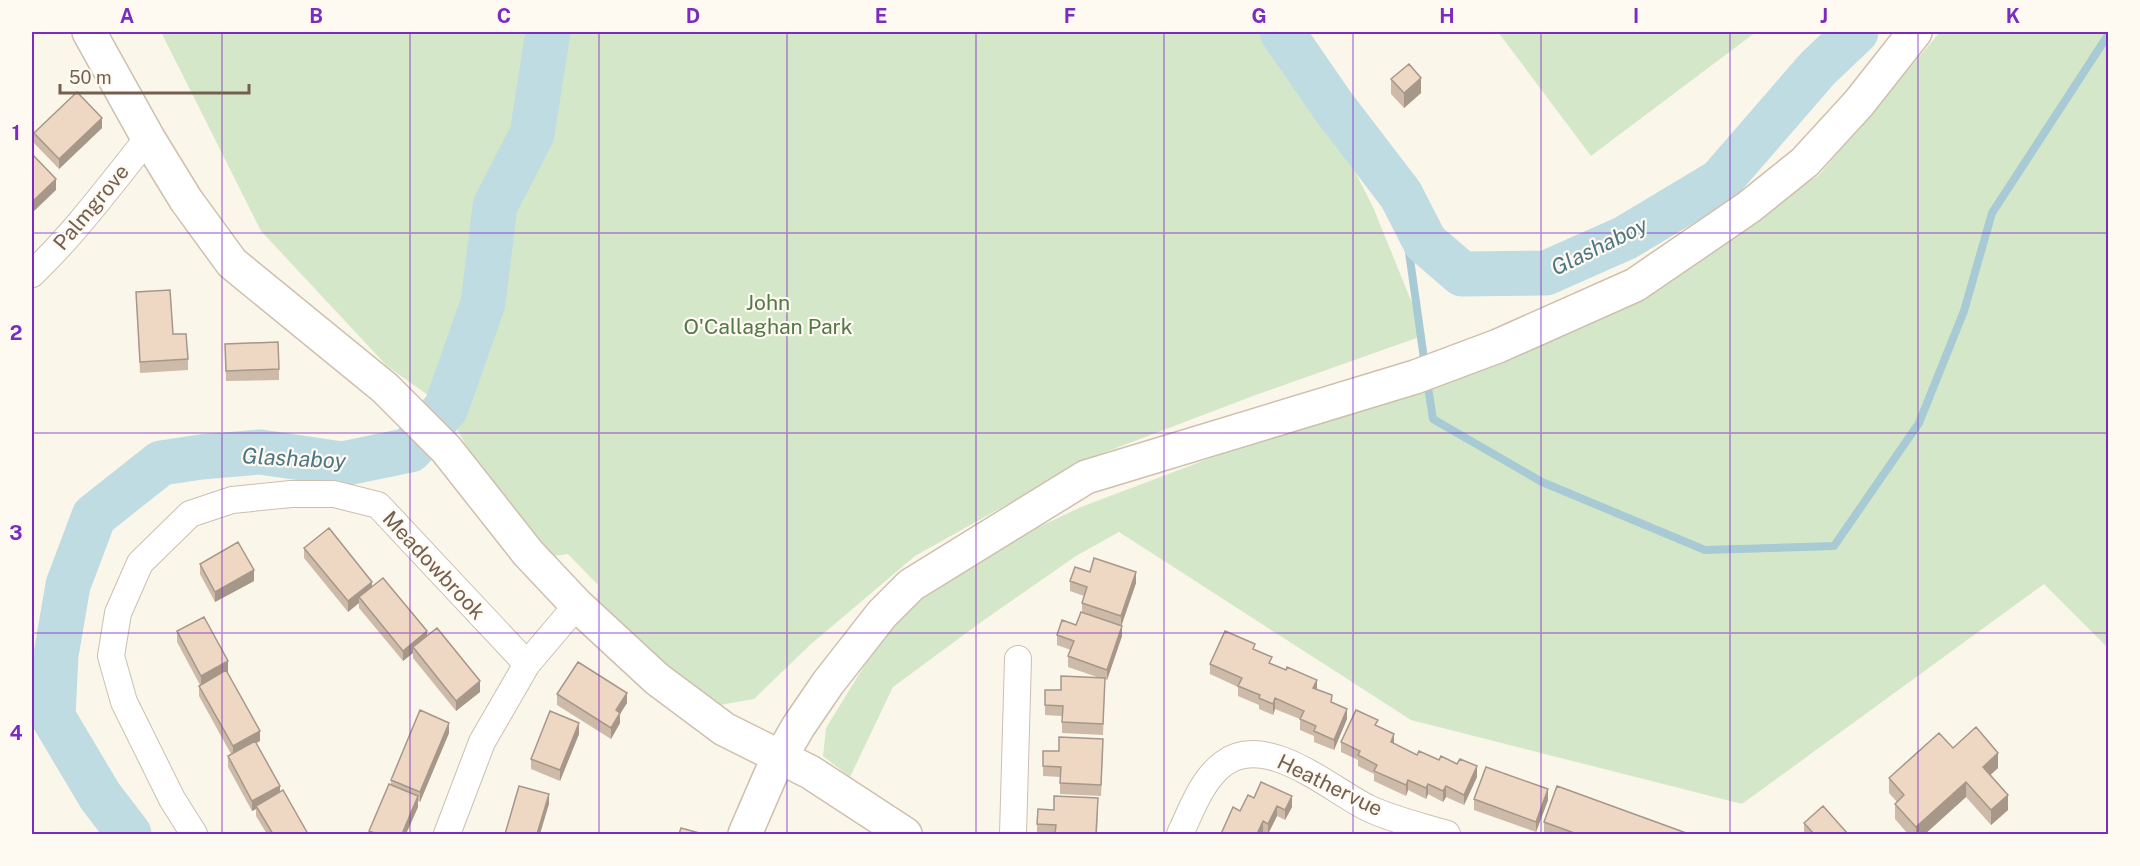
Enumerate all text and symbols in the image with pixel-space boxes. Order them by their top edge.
text: A [120,4,134,28]
text: B [309,4,323,28]
text: C [497,4,511,28]
text: D [686,4,700,28]
text: E [875,4,887,28]
text: F [1064,4,1076,28]
text: G [1251,4,1267,28]
text: H [1439,4,1455,28]
text: I [1633,4,1639,28]
text: J [1820,4,1828,28]
text: K [2006,4,2020,28]
scale bar [60,57,249,95]
text: 50 m [69,67,112,88]
text: 1 [12,121,20,145]
street label: Palmgrove [48,159,134,255]
water label: Glashaboy [1547,211,1652,280]
park label: John O'Callaghan Park [683,290,853,339]
text: 2 [10,321,22,345]
water label: Glashaboy [241,442,347,474]
street label: Meadowbrook [378,506,491,624]
text: 3 [9,521,23,545]
text: 4 [9,721,23,745]
street label: Heathervue [1273,749,1387,821]

